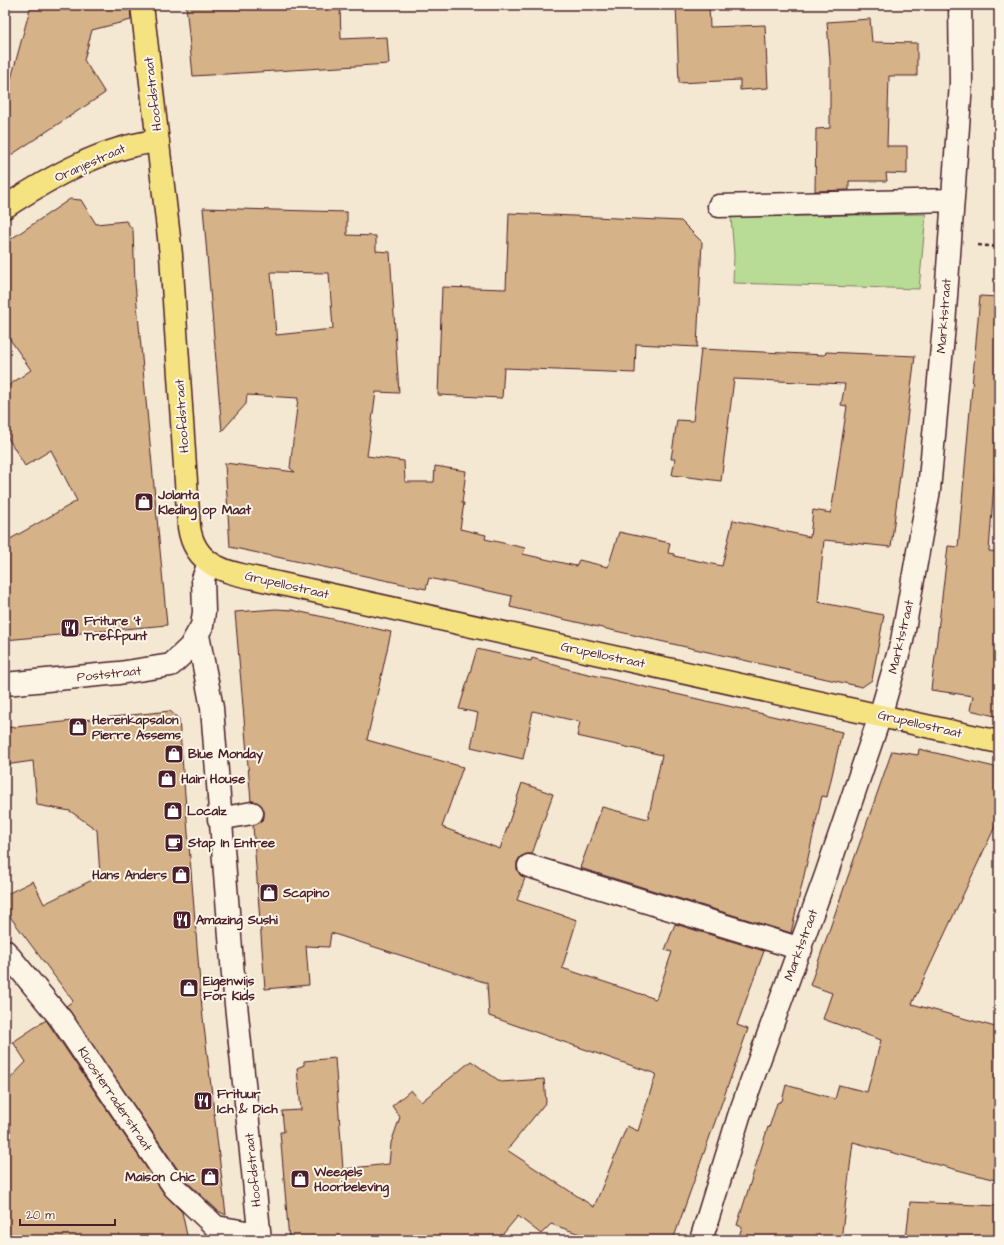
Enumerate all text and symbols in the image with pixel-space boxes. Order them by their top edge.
street label: Hoofdstraat [139,55,166,132]
street label: Oranjestraat [52,139,129,187]
street label: Marktstraat [932,277,956,354]
street label: Hoofdstraat [170,378,194,454]
place label: Jolanta Kleding op Maat [157,486,252,521]
shop icon: Jolanta Kleding op Maat [133,491,155,513]
street label: Grupellostraat [243,567,332,604]
street label: Marktstraat [884,598,918,676]
place label: Friture 't Treffpunt [83,612,148,646]
restaurant icon: Friture 't Treffpunt [59,617,81,639]
street label: Grupellostraat [559,637,648,673]
street label: Poststraat [76,662,143,686]
street label: Grupellostraat [876,706,965,743]
place label: Herenkapsalon Pierre Assems [92,711,181,744]
shop icon: Herenkapsalon Pierre Assems [67,716,89,738]
shop icon: Blue Monday [163,743,185,765]
place label: Blue Monday [188,745,264,764]
shop icon: Hair House [156,768,178,790]
place label: Hair House [181,770,245,788]
shop icon: Localz [162,800,184,822]
place label: Localz [187,802,227,820]
cafe icon: Stap In Entree [163,832,185,854]
place label: Stap In Entree [187,834,275,853]
shop icon: Hans Anders [170,864,192,886]
place label: Hans Anders [92,866,167,884]
shop icon: Scapino [258,882,280,904]
place label: Scapino [282,884,330,903]
street label: Marktstraat [780,906,823,983]
restaurant icon: Amazing Sushi [171,909,193,931]
place label: Amazing Sushi [196,911,279,931]
place label: Eigenwijs For Kids [203,972,255,1005]
shop icon: Eigenwijs For Kids [178,977,200,999]
street label: Kloosterraderstraat [73,1043,157,1155]
place label: Frituur Ich & Dich [217,1085,278,1118]
restaurant icon: Frituur Ich & Dich [192,1090,214,1112]
street label: Hoofdstraat [240,1131,266,1208]
place label: Weegels Hoorbeleving [313,1163,389,1198]
shop icon: Maison Chic [199,1166,221,1188]
place label: Maison Chic [125,1168,197,1186]
shop icon: Weegels Hoorbeleving [289,1168,311,1190]
scale bar [20,1201,115,1227]
text: 20 m [26,1207,55,1224]

